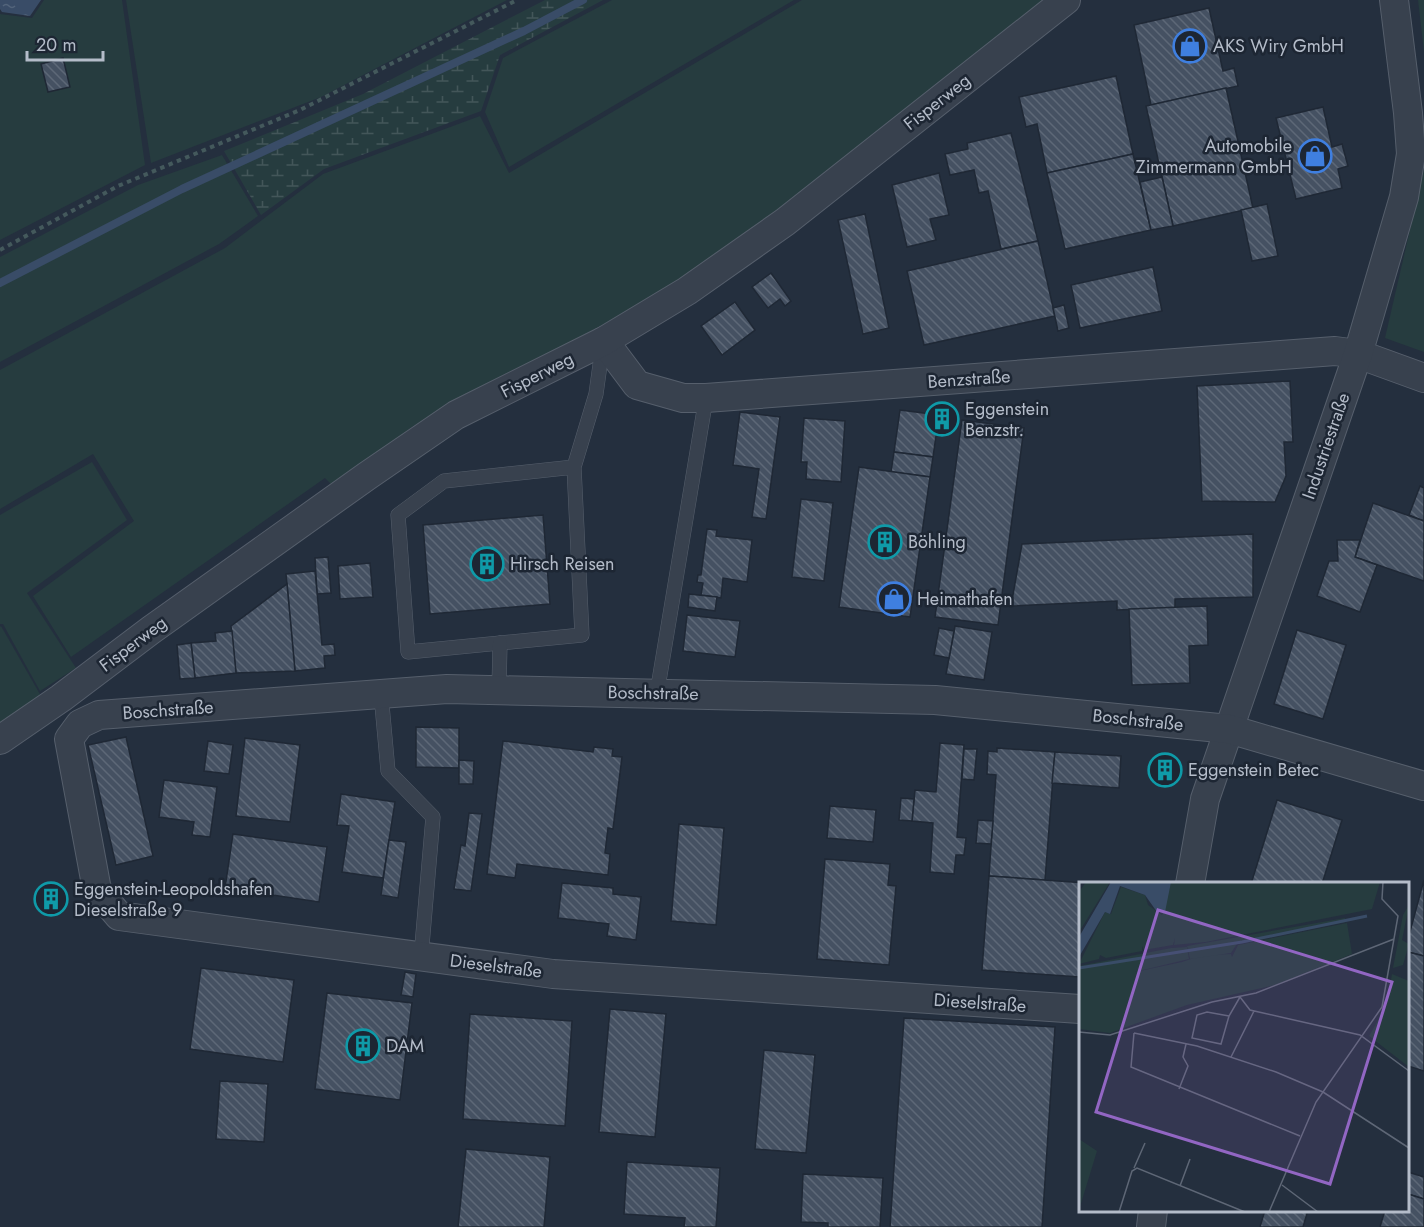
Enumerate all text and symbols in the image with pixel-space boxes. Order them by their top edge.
scale bar [27,24,104,62]
shop icon: AKS Wiry GmbH [1172,28,1208,64]
text: 20 m [36,32,76,58]
place label: AKS Wiry GmbH [1213,33,1344,59]
street label: Fisperweg [898,68,976,136]
place label: Automobile Zimmermann GmbH [1136,133,1292,180]
shop icon: Automobile Zimmermann GmbH [1297,138,1333,174]
street label: Fisperweg [496,346,578,404]
street label: Benzstraße [927,363,1011,395]
street label: Industriestraße [1296,389,1356,503]
place label: Eggenstein Benzstr. [965,396,1049,443]
building icon: Eggenstein Benzstr. [924,401,960,437]
building icon: Böhling [867,524,903,560]
place label: Böhling [908,529,966,555]
building icon: Hirsch Reisen [469,546,505,582]
place label: Hirsch Reisen [510,551,614,577]
shop icon: Heimathafen [876,581,912,617]
place label: Heimathafen [917,586,1013,612]
street label: Fisperweg [94,610,172,678]
street label: Boschstraße [607,679,699,707]
street label: Boschstraße [122,694,214,726]
street label: Boschstraße [1091,702,1185,738]
building icon: Eggenstein Betec [1147,752,1183,788]
place label: Eggenstein Betec [1188,757,1319,783]
place label: Eggenstein-Leopoldshafen Dieselstraße 9 [74,876,273,923]
building icon: Eggenstein-Leopoldshafen Dieselstraße 9 [33,881,69,917]
inset map [1079,882,1409,1212]
street label: Dieselstraße [448,947,544,985]
street label: Dieselstraße [933,987,1027,1019]
building icon: DAM [345,1028,381,1064]
place label: DAM [386,1033,424,1059]

